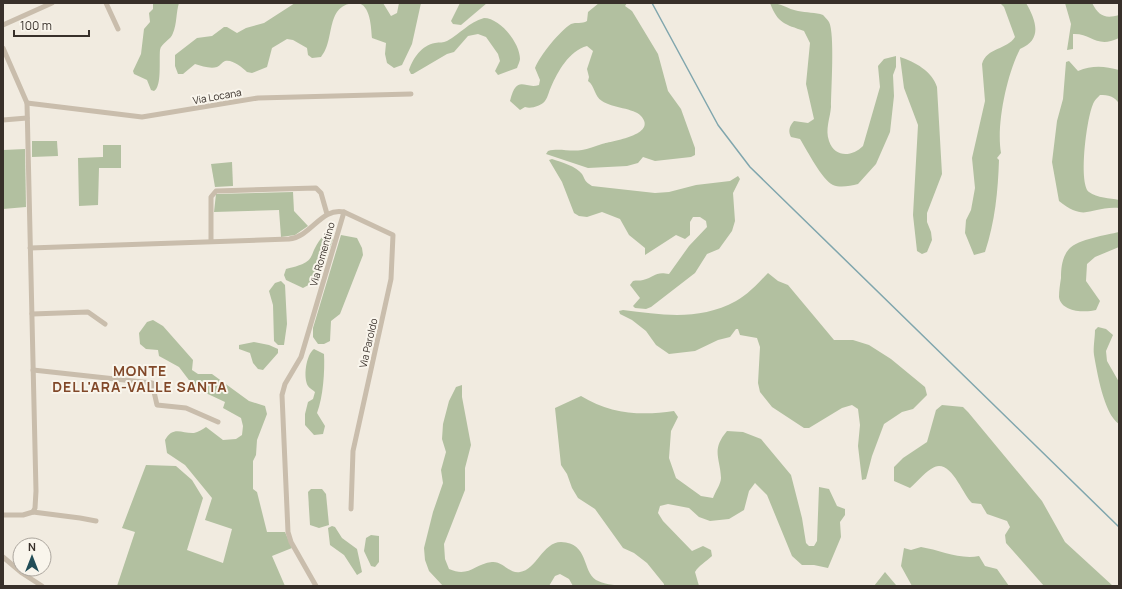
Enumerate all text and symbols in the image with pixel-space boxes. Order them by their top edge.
scale bar [14,12,89,38]
text: 100 m [20,17,52,34]
street label: Via Locana [192,85,242,107]
street label: Via Romentino [306,220,338,288]
street label: Via Paroldo [355,317,381,369]
district label: MONTE DELL'ARA-VALLE SANTA [52,361,228,396]
north arrow [12,537,52,577]
text: N [28,539,36,554]

